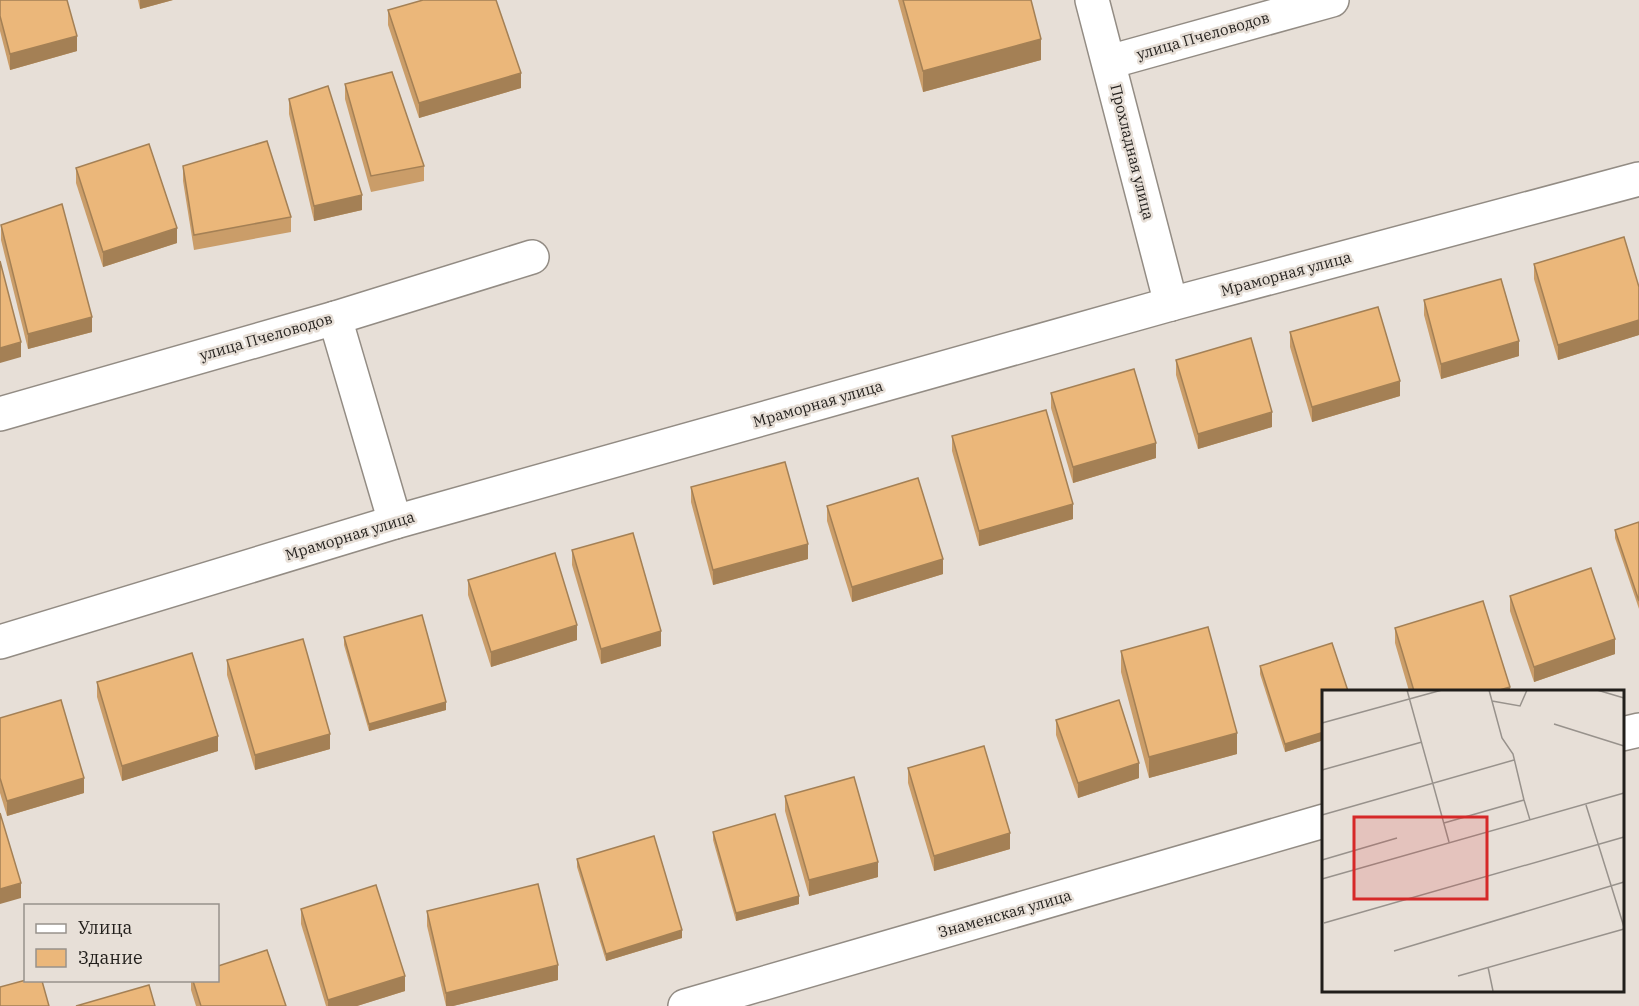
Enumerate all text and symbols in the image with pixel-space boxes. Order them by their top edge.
street label: улица Пчеловодов [1134,7,1271,64]
street label: Прохладная улица [1106,82,1159,222]
street label: Мраморная улица [1219,247,1353,300]
street label: улица Пчеловодов [197,308,334,365]
street label: Мраморная улица [751,376,885,431]
street label: Мраморная улица [283,507,417,564]
inset map [1322,690,1624,991]
street label: Знаменская улица [936,885,1074,942]
legend [24,904,219,982]
text: Улица [78,916,133,939]
text: Здание [78,946,143,969]

